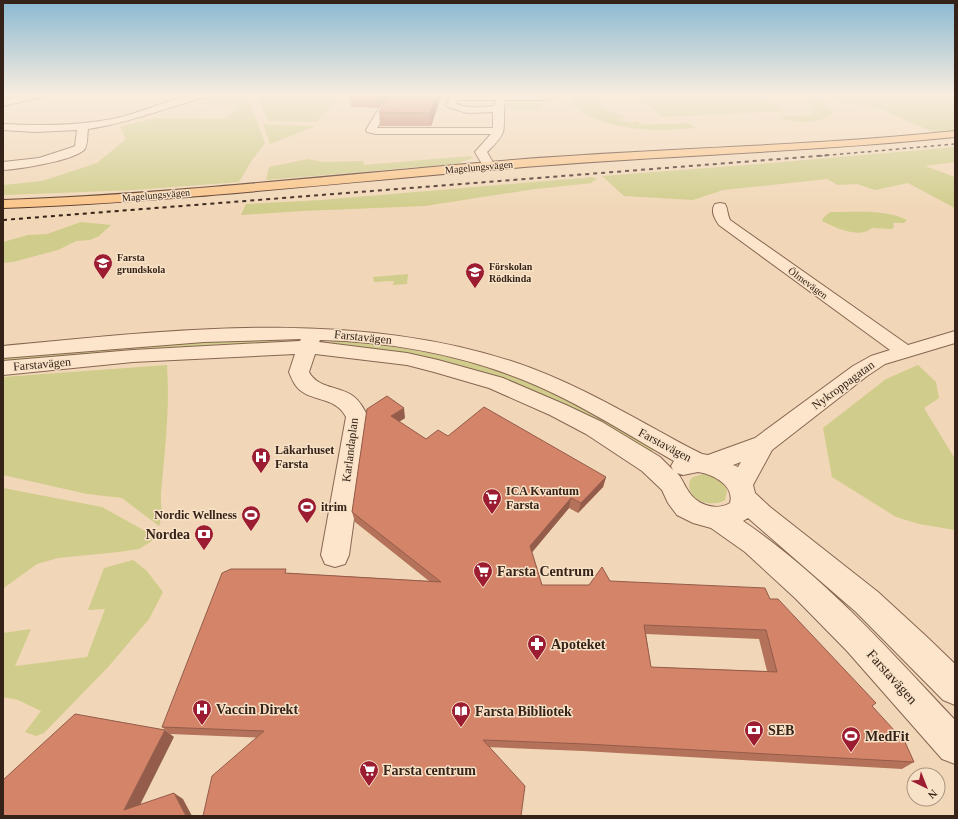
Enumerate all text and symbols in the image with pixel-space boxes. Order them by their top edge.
street label: Magelungsvägen [444,159,514,175]
street label: Magelungsvägen [121,187,191,203]
school or university icon: Farsta grundskola [92,252,114,280]
place label: Farsta grundskola [117,252,165,275]
school or university icon: Förskolan Rödkinda [464,261,486,289]
place label: Förskolan Rödkinda [489,261,533,284]
street label: Ölmevägen [786,265,830,301]
street label: Farstavägen [333,327,393,347]
street label: Farstavägen [13,354,71,374]
street label: Nykroppagatan [809,358,877,412]
street label: Karlandaplan [339,417,361,483]
street label: Farstavägen [636,425,694,465]
place label: Läkarhuset Farsta [275,443,334,471]
hospital icon: Läkarhuset Farsta [250,446,272,474]
place label: ICA Kvantum Farsta [506,484,579,512]
supermarket icon: ICA Kvantum Farsta [481,487,503,515]
sports icon: itrim [296,496,318,524]
place label: itrim [321,500,347,514]
sports icon: Nordic Wellness [240,504,262,532]
place label: Nordic Wellness [154,508,237,522]
bank icon: Nordea [193,523,215,551]
place label: Nordea [146,527,190,542]
supermarket icon: Farsta Centrum [472,560,494,588]
place label: Farsta Centrum [497,564,594,579]
pharmacy icon: Apoteket [526,633,548,661]
place label: Apoteket [551,637,606,652]
street label: Farstavägen [864,647,920,707]
hospital icon: Vaccin Direkt [191,698,213,726]
library icon: Farsta Bibliotek [450,700,472,728]
place label: Vaccin Direkt [216,702,298,717]
place label: Farsta Bibliotek [475,704,572,719]
bank icon: SEB [743,719,765,747]
place label: SEB [768,723,794,738]
sports icon: MedFit [840,725,862,753]
place label: MedFit [865,729,910,744]
supermarket icon: Farsta centrum [358,759,380,787]
place label: Farsta centrum [383,763,476,778]
north arrow [906,767,946,807]
text: N [926,787,940,801]

